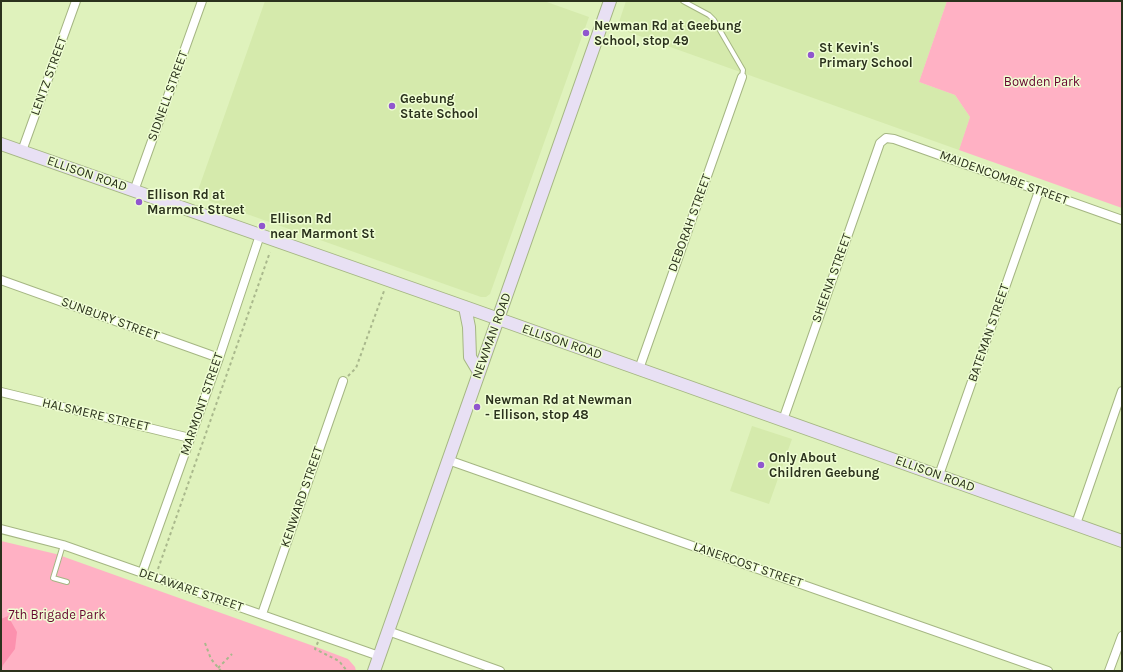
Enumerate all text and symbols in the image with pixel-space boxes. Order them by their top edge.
place label: Newman Rd at Geebung School, stop 49 [594,18,741,49]
marker: Newman Rd at Geebung School, stop 49 [581,28,591,38]
street label: LENTZ STREET [27,34,71,118]
place label: St Kevin's Primary School [819,40,913,71]
street label: SIDNELL STREET [144,49,192,143]
marker: St Kevin's Primary School [806,50,816,60]
park label: Bowden Park [1004,74,1080,90]
place label: Geebung State School [400,91,478,122]
marker: Geebung State School [387,101,397,111]
street label: MAIDENCOMBE STREET [937,147,1071,209]
street label: ELLISON ROAD [45,153,129,195]
street label: DEBORAH STREET [665,172,715,274]
place label: Ellison Rd at Marmont Street [147,187,245,218]
marker: Ellison Rd at Marmont Street [134,197,144,207]
place label: Ellison Rd near Marmont St [270,211,375,242]
marker: Ellison Rd near Marmont St [257,221,267,231]
street label: SHEENA STREET [809,231,855,325]
street label: BATEMAN STREET [965,282,1013,384]
street label: NEWMAN ROAD [469,291,515,381]
street label: SUNBURY STREET [59,294,161,344]
street label: ELLISON ROAD [520,321,604,363]
street label: MARMONT STREET [177,351,227,457]
place label: Newman Rd at Newman - Ellison, stop 48 [485,392,632,423]
street label: HALSMERE STREET [41,395,151,435]
marker: Newman Rd at Newman - Ellison, stop 48 [472,402,482,412]
street label: KENWARD STREET [277,444,327,550]
place label: Only About Children Geebung [769,450,879,481]
street label: ELLISON ROAD [893,452,977,496]
marker: Only About Children Geebung [756,460,766,470]
street label: LANERCOST STREET [691,539,805,591]
street label: DELAWARE STREET [137,565,245,615]
park label: 7th Brigade Park [9,607,105,623]

